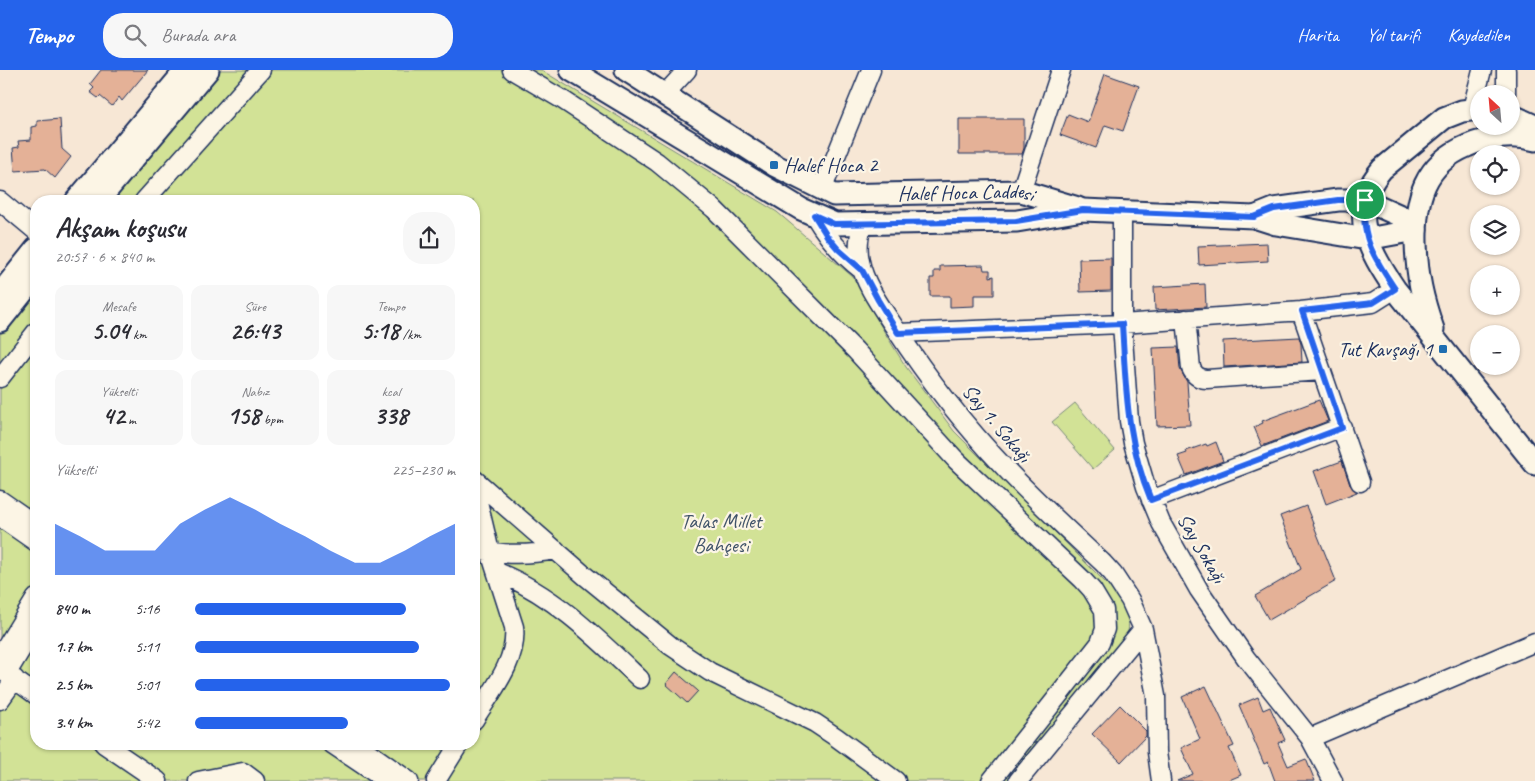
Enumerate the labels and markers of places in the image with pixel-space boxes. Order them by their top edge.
place label: Halef Hoca 2 [784,152,879,178]
marker: Halef Hoca 2 [768,159,780,171]
pin [1344,179,1386,221]
place label: Tut Kavşağı 1 [1338,336,1435,362]
marker: Tut Kavşağı 1 [1437,343,1449,355]

